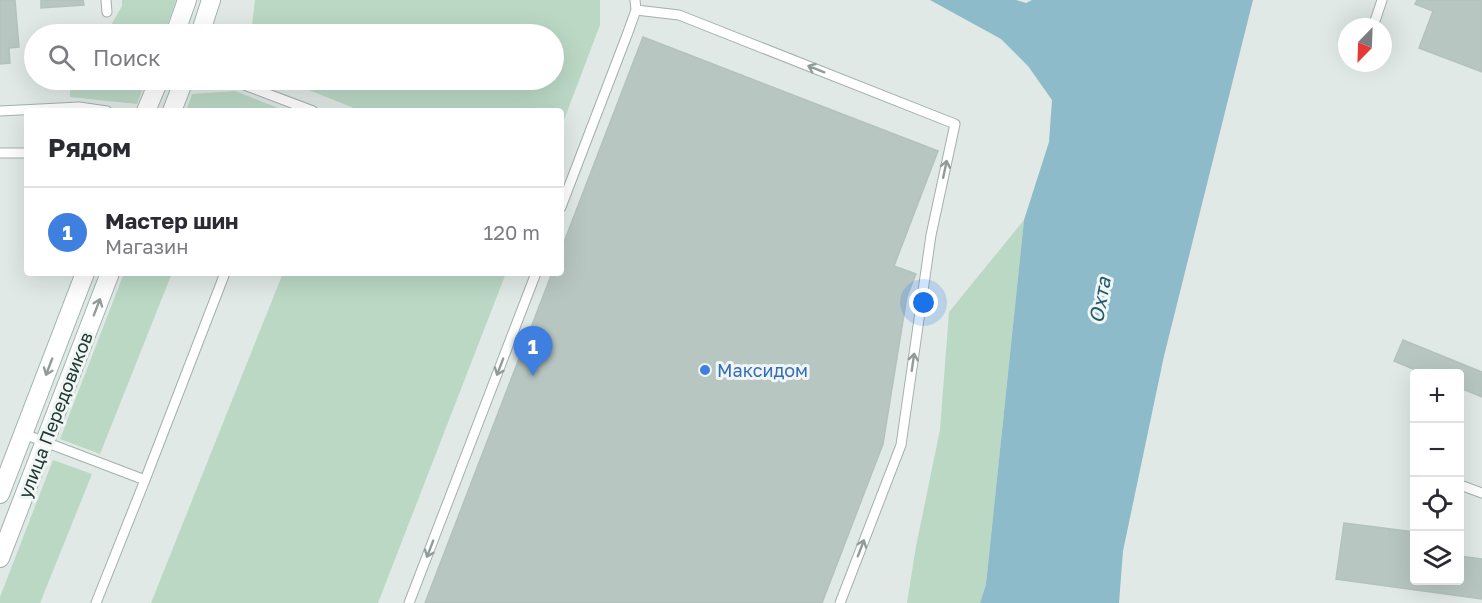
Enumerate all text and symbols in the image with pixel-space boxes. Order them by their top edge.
north arrow [1338,18,1392,72]
search box [24,24,564,90]
icon: search [45,41,78,74]
text: Поиск [93,44,161,71]
one-way arrow [807,63,826,74]
text: Рядом [48,132,131,163]
one-way arrow [940,160,951,180]
text: Мастер шин [105,207,239,234]
text: 1 [62,220,73,244]
text: 120 m [484,220,540,244]
text: Магазин [105,234,189,258]
water label: Охта [1083,274,1115,325]
your location [909,288,938,317]
one-way arrow [92,298,103,317]
pin: 1 [514,326,552,376]
street label: улица Передовиков [13,329,97,501]
one-way arrow [908,352,919,372]
one-way arrow [43,357,54,376]
one-way arrow [493,357,504,376]
place label: Максидом [717,359,808,381]
marker: Максидом [698,363,712,377]
map controls [1410,369,1464,585]
button: + [1410,369,1464,423]
button: − [1410,423,1464,477]
button: locate [1410,477,1464,531]
button: layers [1410,531,1464,585]
one-way arrow [424,539,435,558]
one-way arrow [856,540,867,558]

